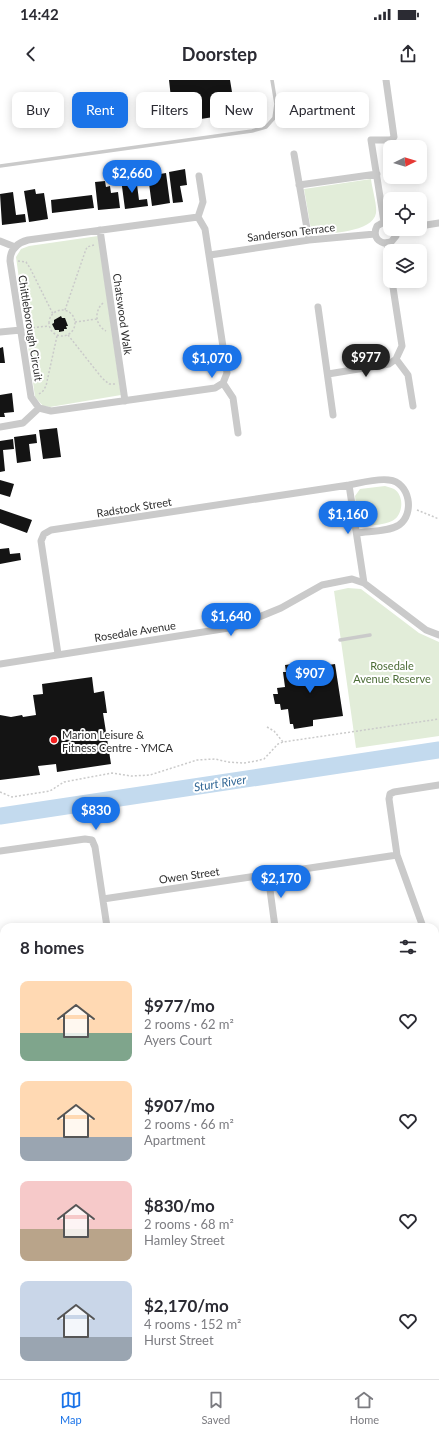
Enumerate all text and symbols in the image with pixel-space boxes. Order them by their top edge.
text: 14:42 [20,5,59,23]
icon: back [20,43,42,65]
text: Doorstep [182,43,257,65]
icon: share [397,43,419,65]
chip: Buy [12,92,64,128]
chip: Rent [72,92,128,128]
chip: Filters [136,92,202,128]
chip: New [210,92,267,128]
chip: Apartment [275,92,369,128]
north arrow [383,140,427,184]
map controls [383,140,427,288]
pin: $2,660 [99,160,165,194]
text: $2,660 [112,165,152,181]
button: locate [383,192,427,236]
street label: Sanderson Terrace [246,220,336,244]
button: layers [383,244,427,288]
street label: Chatswood Walk [111,273,135,356]
street label: Chittleborough Circuit [16,274,46,382]
pin: $977 [342,344,390,378]
pin: $1,070 [179,345,245,379]
text: $977 [351,349,381,365]
text: $1,070 [192,350,232,366]
street label: Radstock Street [95,495,173,519]
pin: $1,160 [315,501,381,535]
text: $1,160 [328,506,368,522]
pin: $1,640 [198,603,264,637]
text: $1,640 [211,608,251,624]
street label: Rosedale Avenue [93,618,177,644]
park label: Rosedale Avenue Reserve [353,659,431,685]
pin: $907 [286,660,334,694]
text: $907 [295,665,325,681]
place label: Marion Leisure & Fitness Centre - YMCA [62,728,173,754]
marker: Marion Leisure & Fitness Centre - YMCA [49,735,59,745]
water label: Sturt River [193,771,248,795]
pin: $830 [72,797,120,831]
text: $830 [81,802,111,818]
street label: Owen Street [158,864,220,886]
pin: $2,170 [248,865,314,899]
text: $2,170 [261,870,301,886]
icon: filters [397,936,419,958]
text: 8 homes [20,937,84,958]
text: $977/mo [144,995,215,1016]
icon: home [52,997,100,1045]
icon: heart [397,1010,419,1032]
text: 2 rooms · 62 m² [144,1016,234,1032]
text: Ayers Court [144,1032,212,1048]
text: $907/mo [144,1095,215,1116]
icon: home [52,1097,100,1145]
icon: heart [397,1110,419,1132]
text: 2 rooms · 66 m² [144,1116,234,1132]
text: Apartment [144,1132,205,1148]
text: $830/mo [144,1195,215,1216]
icon: home [52,1197,100,1245]
icon: heart [397,1210,419,1232]
text: 2 rooms · 68 m² [144,1216,234,1232]
text: Hamley Street [144,1232,225,1248]
text: $2,170/mo [144,1295,229,1316]
icon: home [52,1297,100,1345]
icon: heart [397,1310,419,1332]
text: 4 rooms · 152 m² [144,1316,241,1332]
text: Hurst Street [144,1332,214,1348]
tab: Map [60,1389,82,1426]
tab: Saved [201,1389,230,1426]
tab: Home [350,1389,379,1426]

